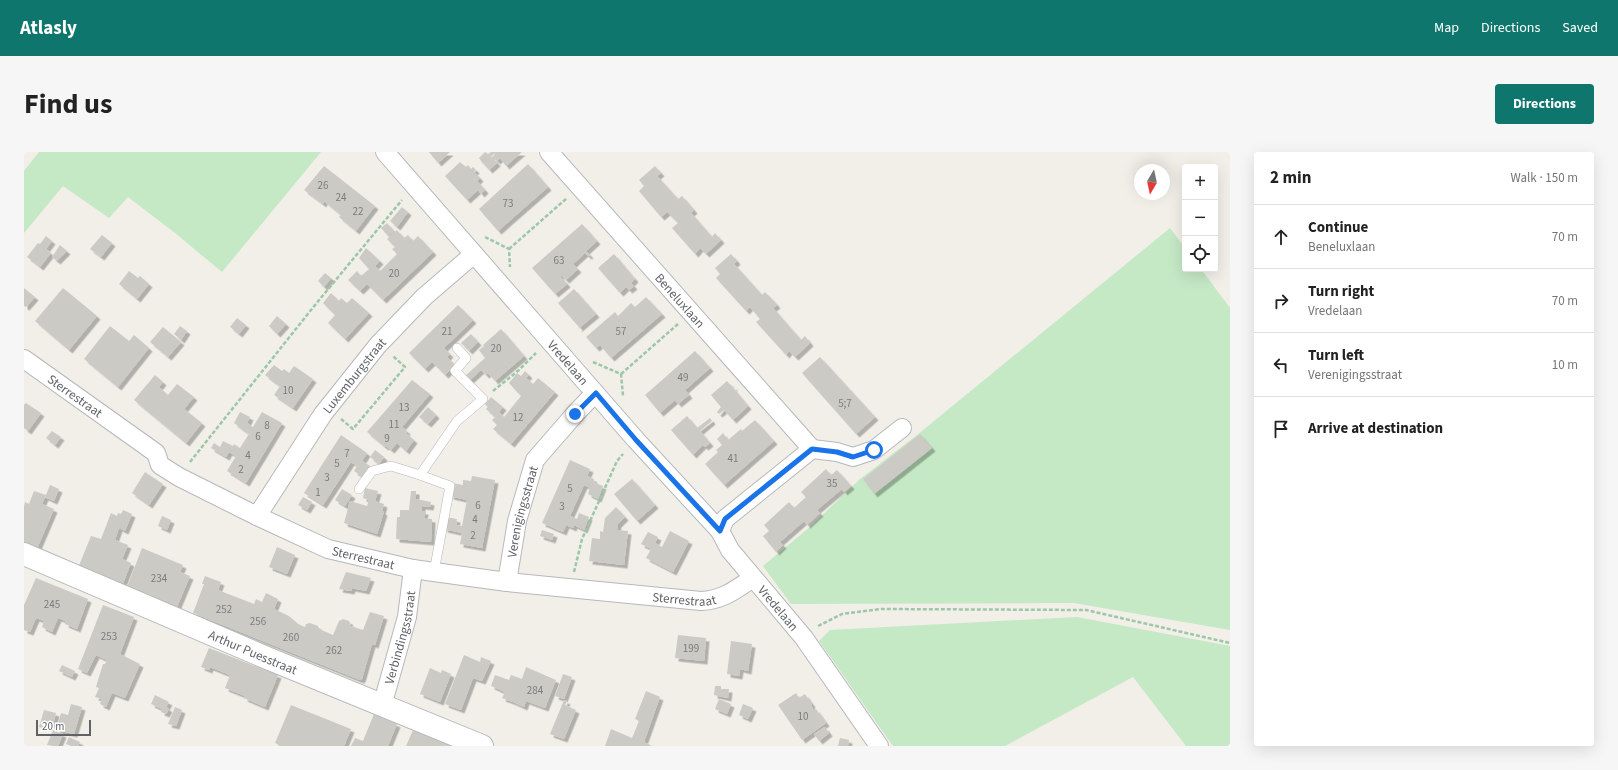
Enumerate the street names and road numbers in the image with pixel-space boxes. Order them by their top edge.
street label: Beneluxlaan [650,270,709,332]
street label: Luxemburgstraat [319,334,391,418]
street label: Vredelaan [543,337,592,389]
street label: Sterrestraat [44,371,106,423]
street label: Verenigingsstraat [503,463,543,559]
street label: Sterrestraat [330,542,397,575]
street label: Vredelaan [753,582,802,635]
street label: Sterrestraat [652,588,719,611]
street label: Verbindingsstraat [381,589,420,686]
street label: Arthur Puesstraat [205,626,300,680]

